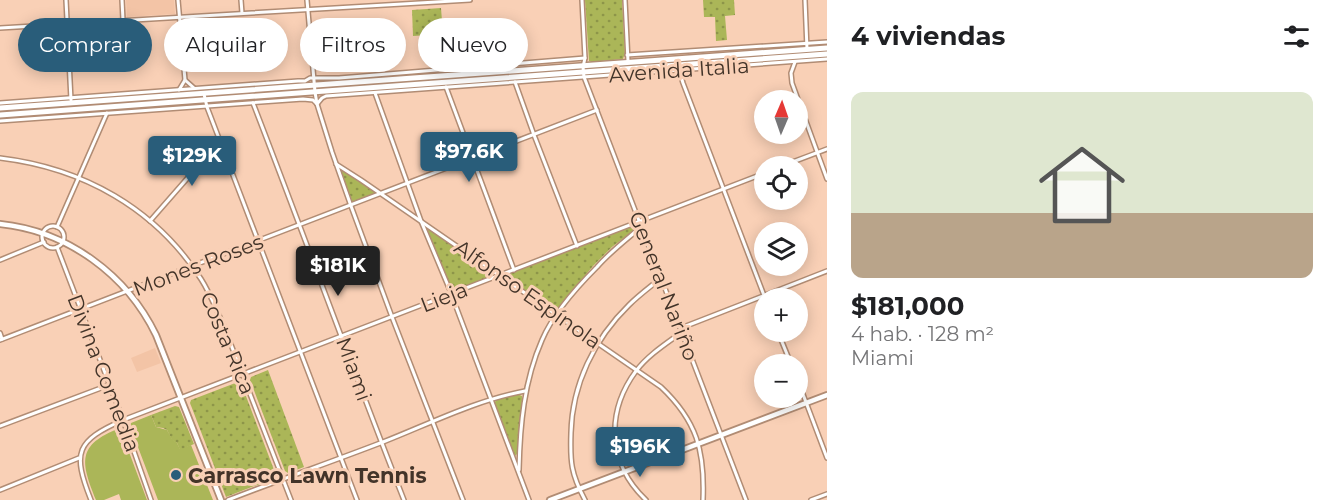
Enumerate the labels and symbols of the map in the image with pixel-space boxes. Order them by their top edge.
street label: Avenida Italia [608,53,750,87]
north arrow [754,90,808,144]
pin: $97.6K [420,132,518,183]
pin: $129K [150,136,234,187]
street label: General Nariño [624,208,704,364]
street label: Mones Roses [129,229,267,301]
street label: Alfonso Espínola [450,234,606,354]
pin: $181K [296,246,380,297]
street label: Lieja [417,277,471,317]
street label: Costa Rica [195,288,261,398]
street label: Divina Comedia [62,291,146,455]
street label: Miami [331,334,377,404]
pin: $196K [598,427,682,478]
place label: Carrasco Lawn Tennis [188,463,427,488]
marker: Carrasco Lawn Tennis [169,468,183,482]

